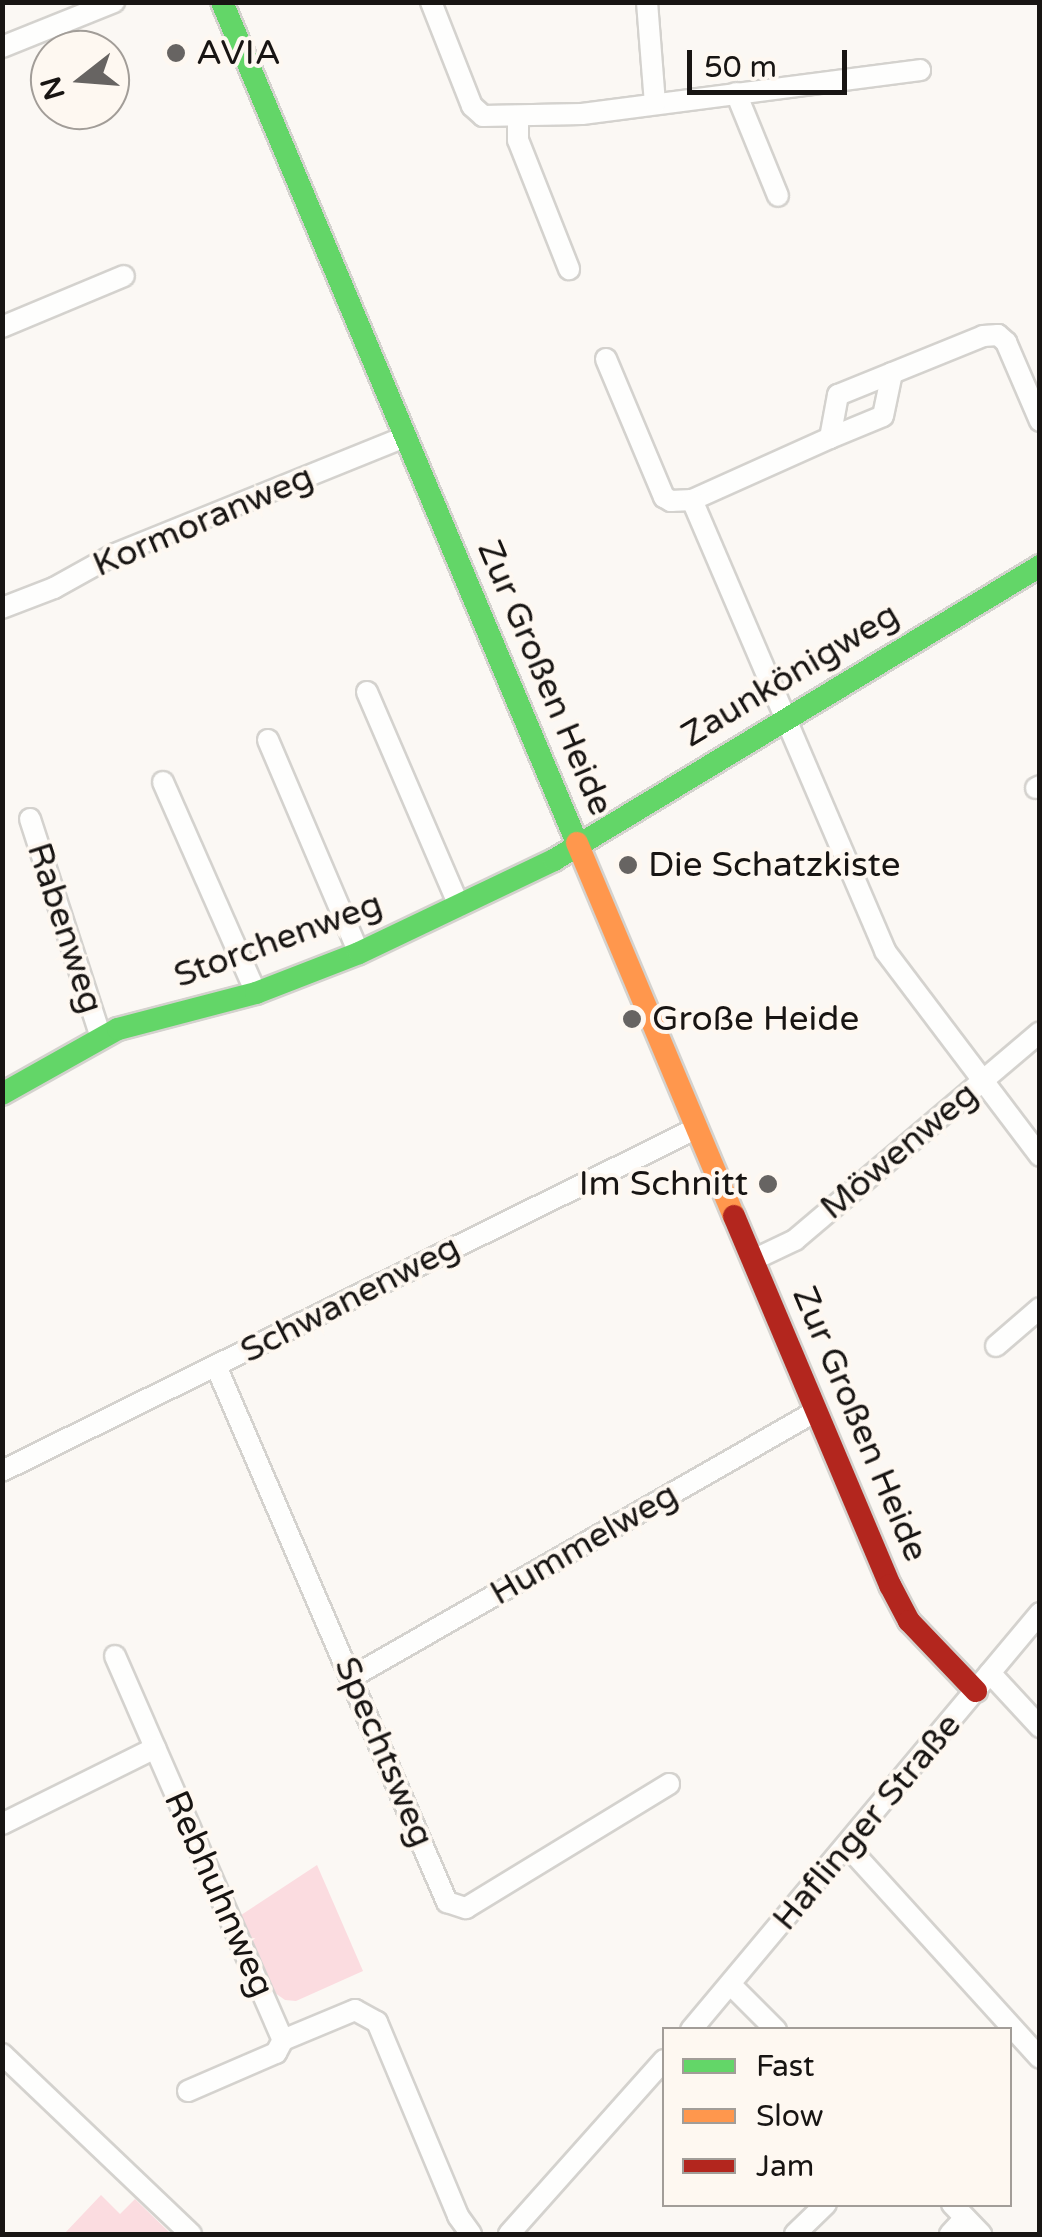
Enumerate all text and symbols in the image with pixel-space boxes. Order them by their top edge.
north arrow [30,30,130,130]
scale bar [692,30,852,92]
place label: AVIA [196,32,281,74]
marker: AVIA [165,42,187,64]
text: 50 m [704,49,777,86]
text: N [34,72,73,104]
street label: Kormoranweg [87,456,319,586]
street label: Zur Großen Heide [468,534,622,822]
street label: Zaunkönigweg [674,594,906,756]
street label: Rabenweg [18,837,112,1019]
place label: Die Schatzkiste [648,844,901,886]
marker: Die Schatzkiste [617,854,639,876]
street label: Storchenweg [168,883,388,997]
place label: Große Heide [652,998,859,1040]
marker: Große Heide [621,1008,643,1030]
street label: Möwenweg [812,1073,986,1229]
place label: Im Schnitt [579,1163,748,1205]
marker: Im Schnitt [757,1173,779,1195]
street label: Schwanenweg [234,1226,466,1372]
street label: Zur Großen Heide [783,1280,937,1568]
street label: Hummelweg [483,1473,685,1615]
street label: Spechtsweg [325,1651,443,1853]
street label: Haflinger Straße [764,1705,970,1939]
street label: Rebhuhnweg [155,1785,283,2003]
legend [662,2027,1012,2207]
text: Fast [756,2048,815,2085]
text: Slow [756,2098,824,2135]
text: Jam [756,2148,814,2185]

